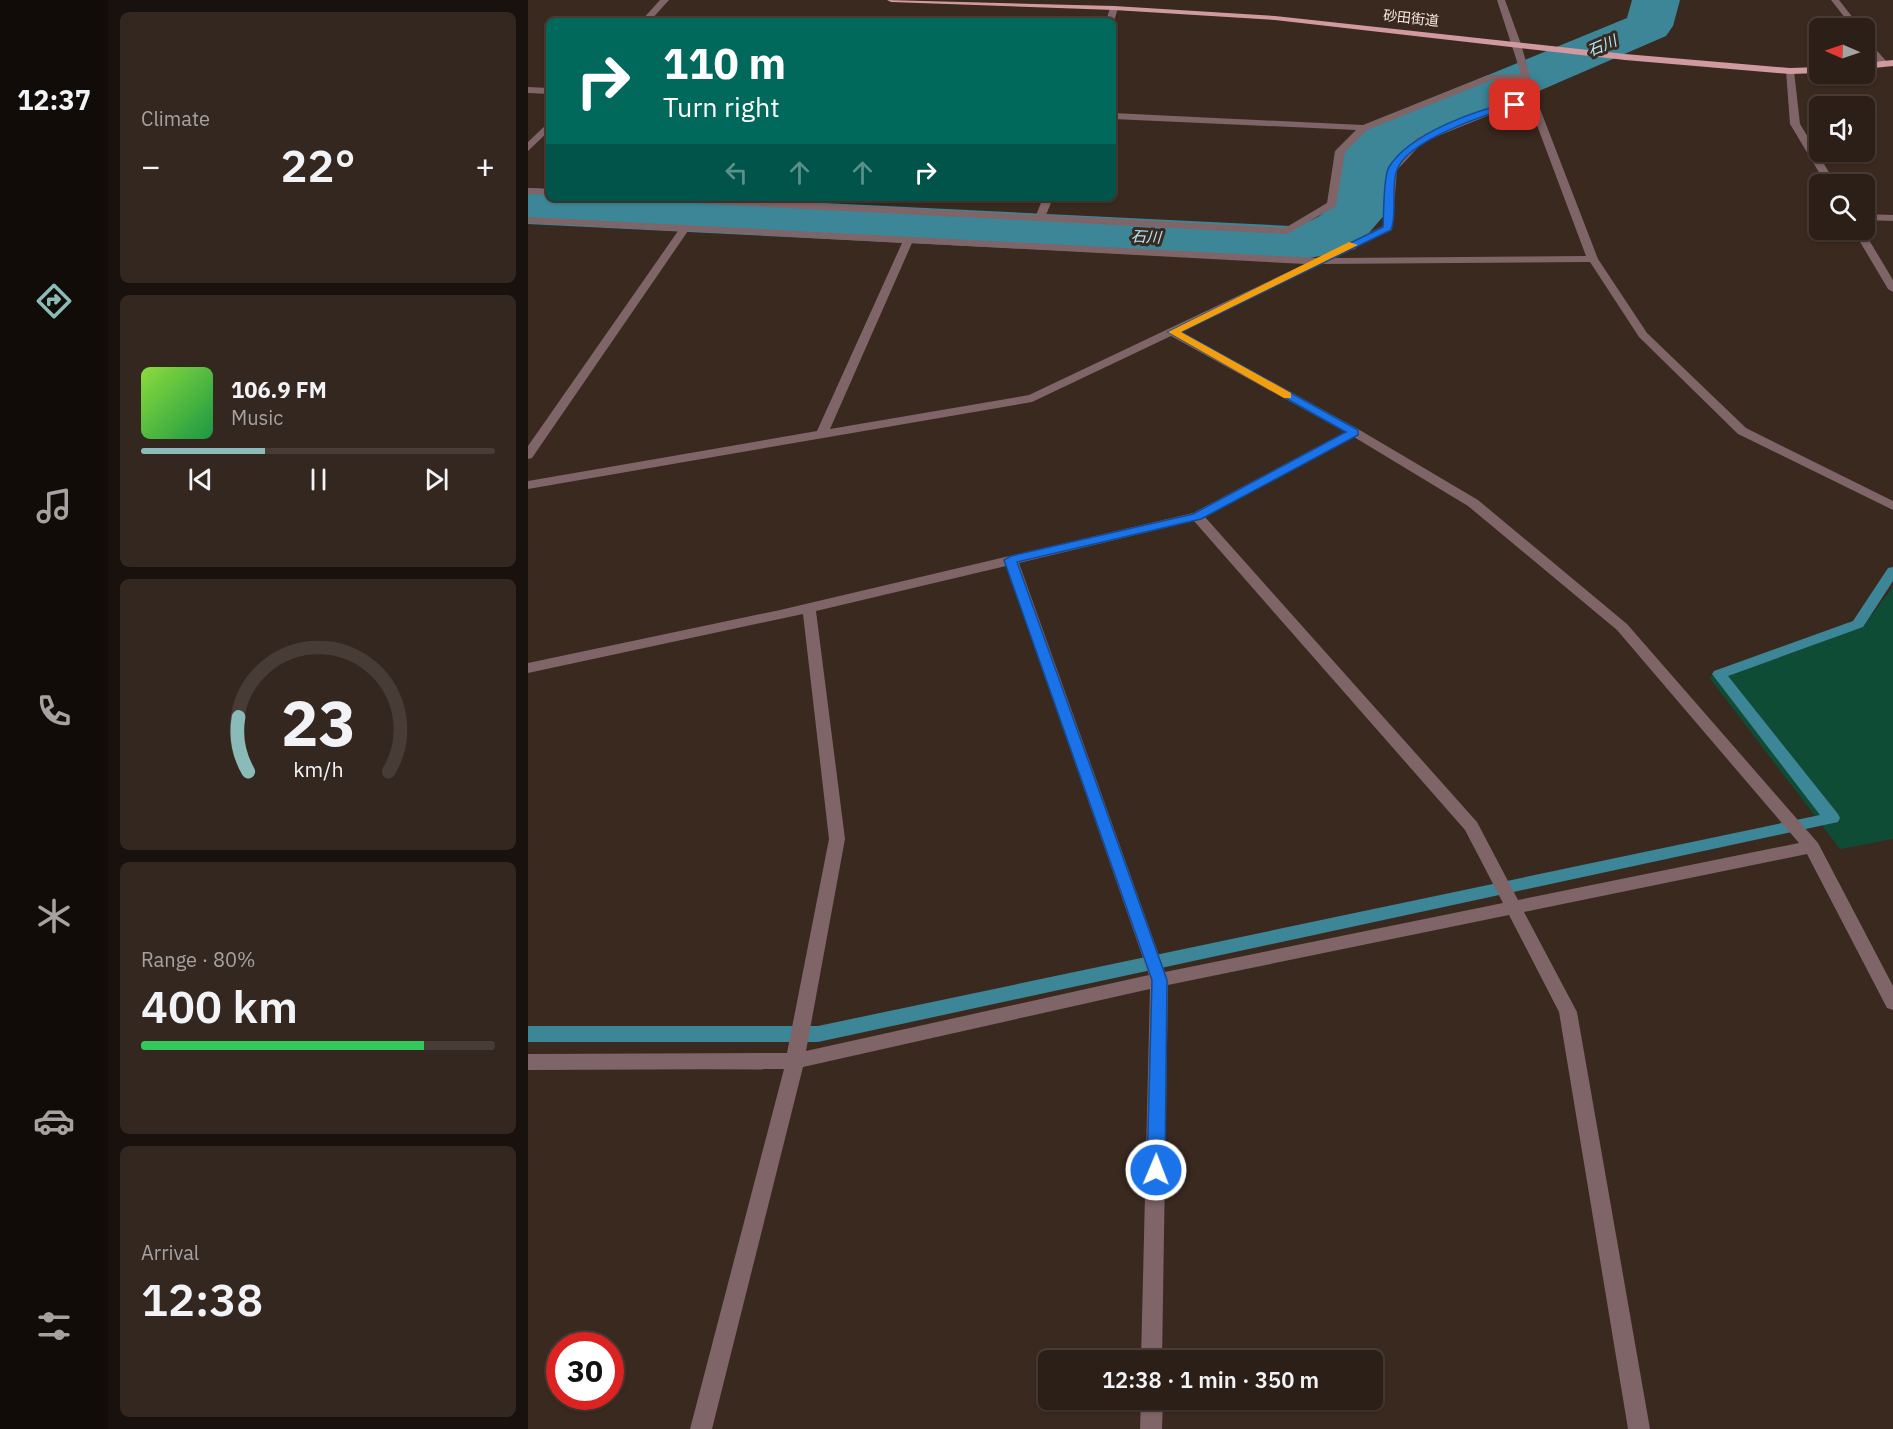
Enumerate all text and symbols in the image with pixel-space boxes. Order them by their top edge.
street label: 砂田街道 [1382,6,1440,30]
north arrow [1809,18,1875,84]
map controls [1809,18,1875,240]
water label: 石川 [1584,30,1621,60]
text: 110 m [663,36,786,91]
icon: right [564,42,642,120]
pin [1489,79,1540,130]
text: 12:37 [17,82,91,117]
icon: arrive [1498,88,1531,121]
text: Turn right [663,89,780,124]
button: sound [1809,96,1875,162]
text: Climate [141,105,210,132]
text: 22° [280,136,356,194]
text: − [141,144,161,187]
text: + [475,144,495,187]
icon: left [720,156,753,189]
icon: ahead [783,156,816,189]
icon: ahead [846,156,879,189]
icon: right [909,156,942,189]
button: search [1809,174,1875,240]
water label: 石川 [1131,226,1163,247]
icon: directions [33,280,75,322]
text: 106.9 FM [231,375,327,404]
text: Music [231,404,283,431]
icon: previous [184,463,217,496]
icon: pause [302,463,335,496]
icon: next [420,463,453,496]
icon: music [33,485,75,527]
text: 23 [281,682,355,763]
icon: phone [33,690,75,732]
text: km/h [293,755,343,783]
icon: climate [33,895,75,937]
text: Range · 80% [141,946,256,973]
text: 400 km [141,977,298,1035]
icon: car [33,1100,75,1142]
position arrow [1124,1138,1188,1202]
text: Arrival [141,1239,199,1266]
text: 12:38 [141,1270,263,1328]
icon: filters [33,1305,75,1347]
speed limit sign: 30 [546,1332,624,1410]
text: 12:38 · 1 min · 350 m [1102,1365,1319,1394]

